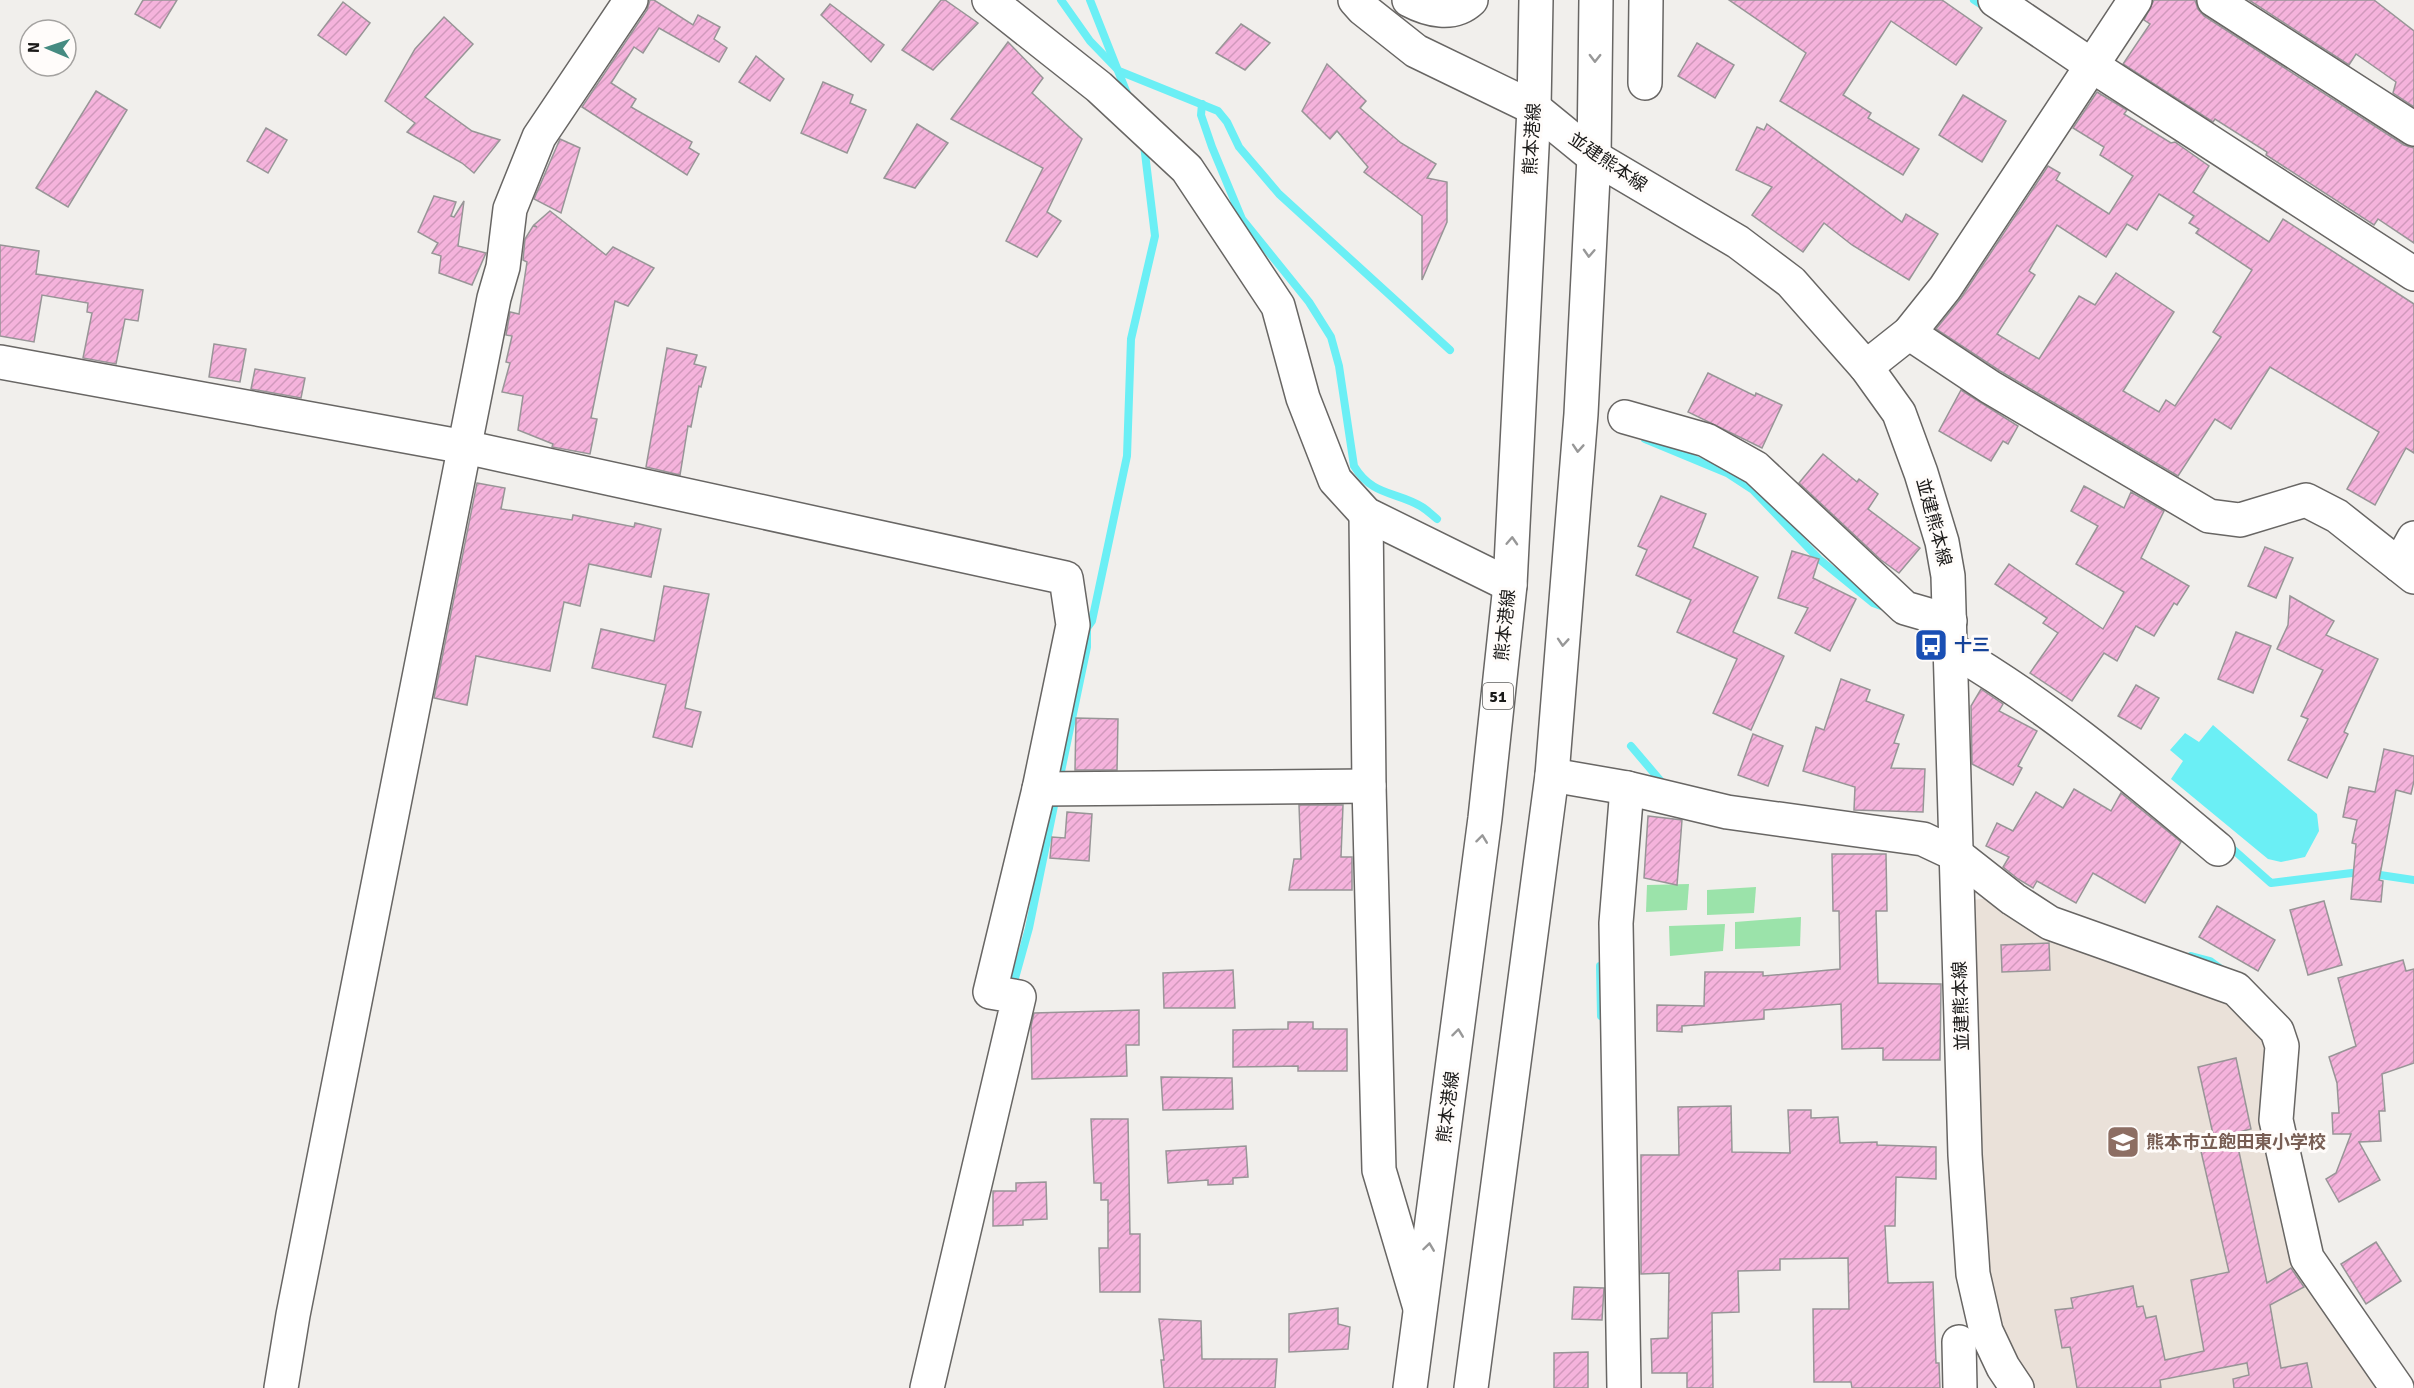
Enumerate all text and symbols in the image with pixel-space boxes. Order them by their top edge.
north arrow [18,18,78,78]
text: N [24,42,44,53]
one-way arrow [1589,54,1601,63]
street label: 熊本港線 [1519,102,1545,176]
street label: 並建熊本線 [1565,128,1651,196]
one-way arrow [1582,249,1595,258]
one-way arrow [1572,444,1585,453]
street label: 並建熊本線 [1912,476,1956,568]
one-way arrow [1505,536,1518,545]
street label: 熊本港線 [1490,588,1520,662]
bus stop icon: 十三 [1913,627,1949,663]
place label: 十三 [1954,634,1990,656]
one-way arrow [1557,638,1570,647]
road number: 51 [1483,683,1513,709]
one-way arrow [1475,835,1488,844]
street label: 並建熊本線 [1948,961,1974,1051]
one-way arrow [1451,1028,1463,1037]
street label: 熊本港線 [1433,1070,1463,1144]
school or university icon: 熊本市立飽田東小学校 [2105,1124,2141,1160]
place label: 熊本市立飽田東小学校 [2146,1131,2326,1153]
one-way arrow [1422,1242,1434,1251]

